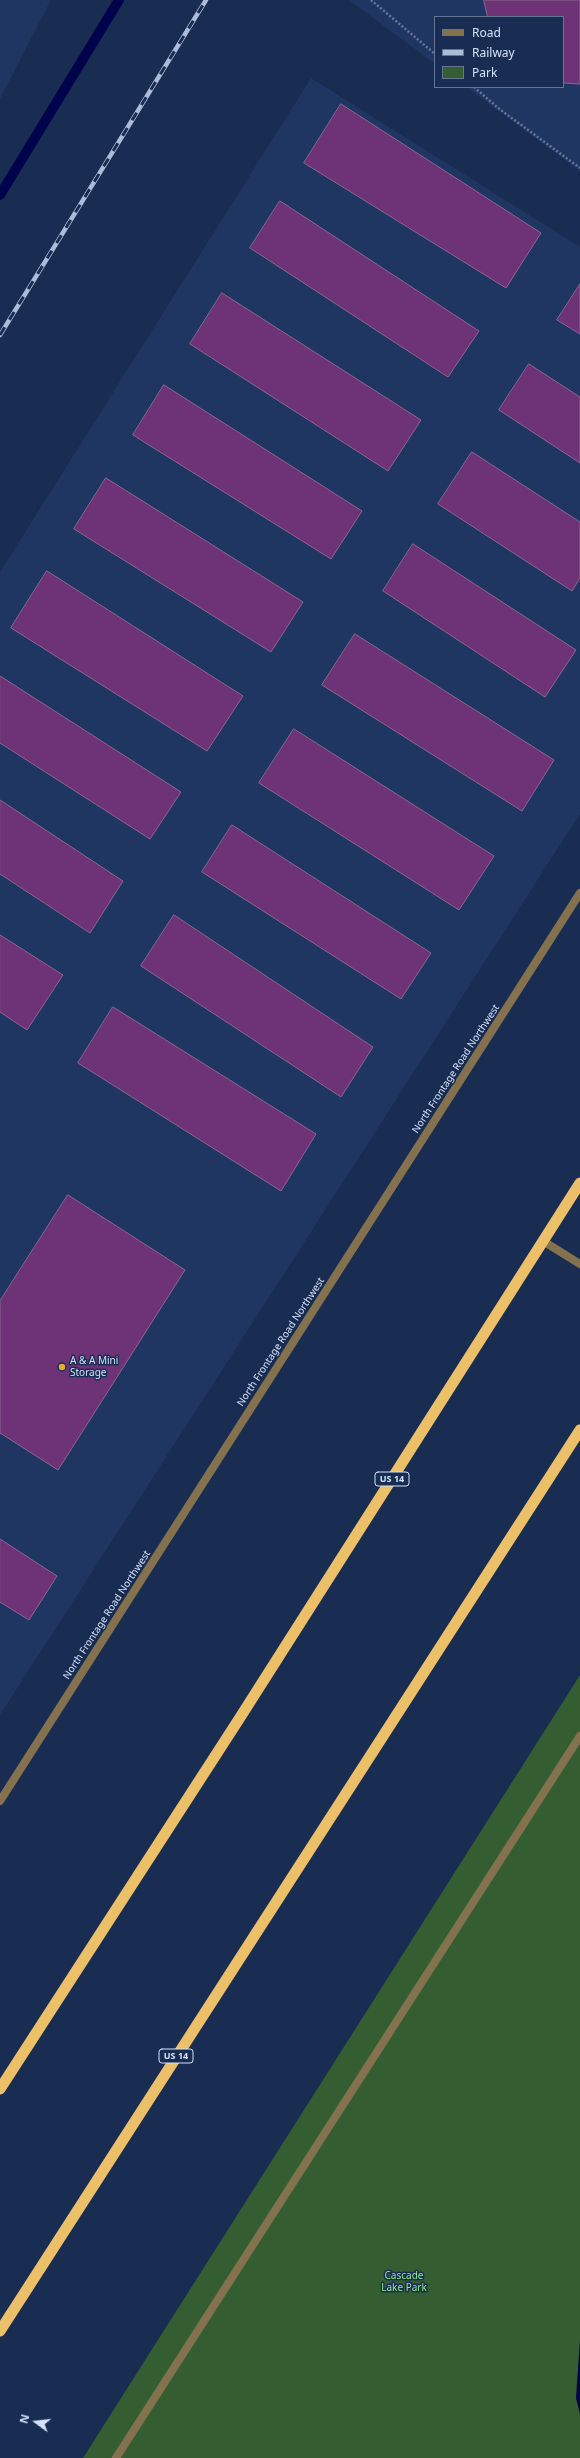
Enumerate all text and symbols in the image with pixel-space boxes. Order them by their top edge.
legend [434,16,564,88]
text: Road [472,24,501,41]
text: Railway [472,44,515,61]
text: Park [472,64,497,81]
street label: North Frontage Road Northwest [410,1002,502,1136]
street label: North Frontage Road Northwest [235,1275,327,1409]
place label: A & A Mini Storage [70,1355,118,1378]
marker: A & A Mini Storage [57,1362,67,1372]
road number: US 14 [375,1472,409,1486]
street label: North Frontage Road Northwest [61,1548,153,1682]
road number: US 14 [159,2049,193,2063]
park label: Cascade Lake Park [381,2270,427,2294]
north arrow [16,2402,56,2442]
text: N [16,2413,32,2425]

